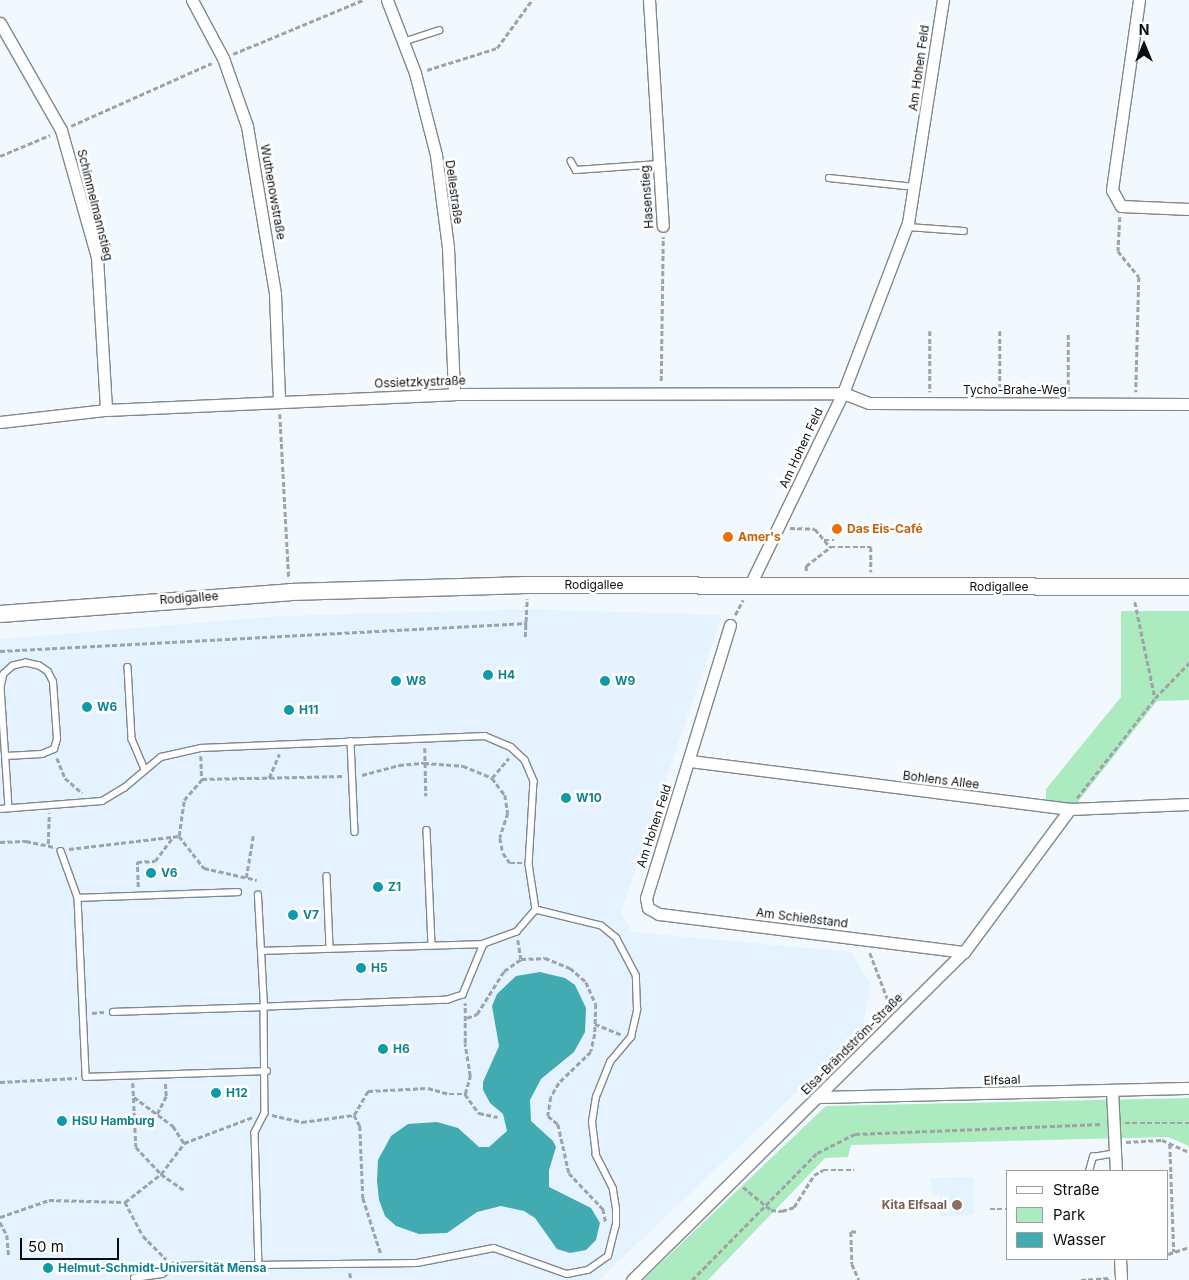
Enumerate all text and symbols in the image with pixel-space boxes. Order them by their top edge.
north arrow [1119,20,1169,70]
text: N [1139,21,1149,38]
street label: Am Hohen Feld [906,24,932,112]
street label: Wuthenowstraße [258,143,288,241]
street label: Schimmelmannstieg [74,148,116,262]
street label: Dellestraße [442,159,466,225]
street label: Hasenstieg [638,165,656,229]
street label: Ossietzkystraße [374,373,466,391]
street label: Tycho-Brahe-Weg [963,383,1067,397]
street label: Am Hohen Feld [776,406,826,490]
place label: Das Eis-Café [847,522,923,536]
marker: Das Eis-Café [831,523,843,535]
place label: Amer's [738,530,781,544]
marker: Amer's [722,531,734,543]
street label: Rodigallee [565,578,623,592]
street label: Rodigallee [970,580,1028,594]
street label: Rodigallee [159,589,219,607]
place label: H4 [498,668,515,682]
marker: H4 [482,669,494,681]
place label: W8 [406,674,426,688]
place label: W9 [615,674,635,688]
marker: W8 [390,675,402,687]
marker: W9 [599,675,611,687]
place label: W6 [97,700,117,714]
marker: W6 [81,701,93,713]
place label: H11 [299,703,318,717]
marker: H11 [283,704,295,716]
street label: Bohlens Allee [902,768,980,792]
street label: Am Hohen Feld [634,783,674,869]
place label: W10 [576,791,602,805]
marker: W10 [560,792,572,804]
place label: V6 [161,866,177,880]
marker: V6 [145,867,157,879]
place label: Z1 [388,880,401,894]
marker: Z1 [372,881,384,893]
street label: Am Schießstand [755,905,849,931]
place label: V7 [303,908,319,922]
marker: V7 [287,909,299,921]
place label: H5 [371,961,388,975]
marker: H5 [355,962,367,974]
street label: Elsa-Brändström-Straße [798,990,906,1098]
place label: H6 [393,1042,410,1056]
marker: H6 [377,1043,389,1055]
street label: Elfsaal [983,1072,1021,1088]
place label: H12 [226,1086,248,1100]
marker: H12 [210,1087,222,1099]
place label: HSU Hamburg [72,1114,155,1128]
marker: HSU Hamburg [56,1115,68,1127]
legend [1006,1170,1169,1260]
text: Straße [1053,1180,1100,1199]
place label: Kita Elfsaal [882,1198,947,1212]
marker: Kita Elfsaal [951,1199,963,1211]
text: Park [1053,1205,1085,1224]
scale bar [22,1228,121,1260]
text: Wasser [1053,1230,1106,1249]
text: 50 m [28,1237,64,1256]
place label: Helmut-Schmidt-Universität Mensa [58,1261,266,1275]
marker: Helmut-Schmidt-Universität Mensa [42,1262,54,1274]

